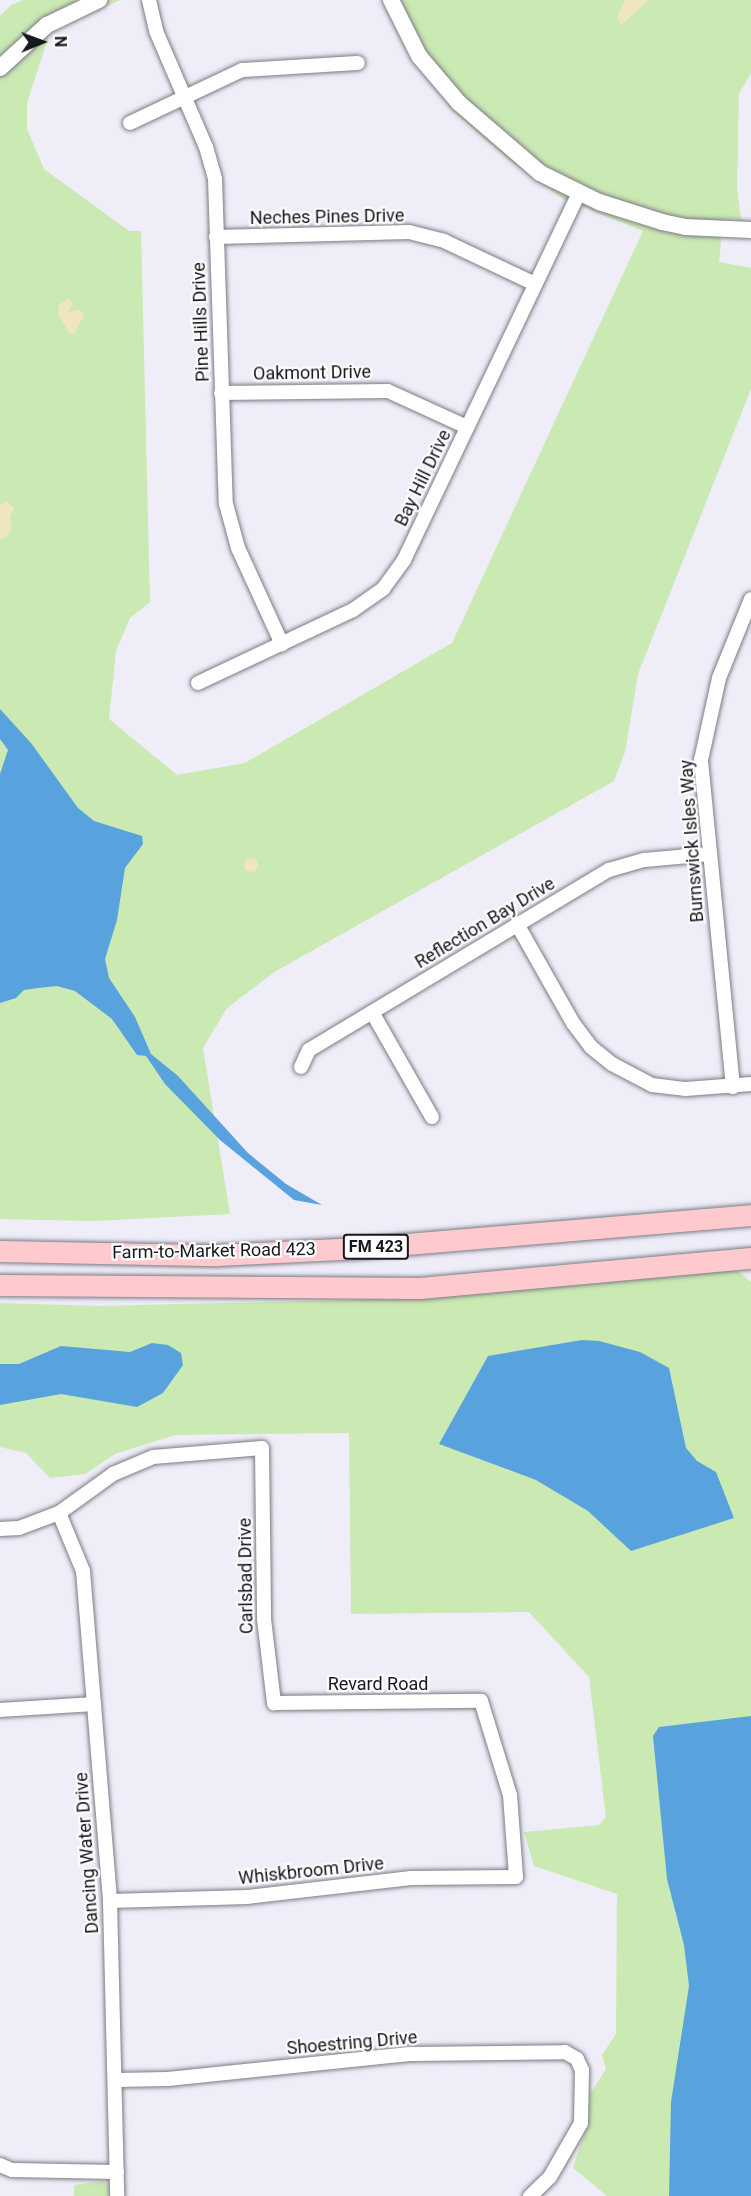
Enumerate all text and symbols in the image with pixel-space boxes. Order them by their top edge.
north arrow [12,12,72,72]
text: N [51,36,70,47]
street label: Neches Pines Drive [250,205,404,229]
street label: Pine Hills Drive [188,262,214,382]
street label: Oakmont Drive [253,361,371,385]
street label: Bay Hill Drive [390,426,456,530]
street label: Burnswick Isles Way [676,759,708,923]
street label: Reflection Bay Drive [411,873,559,973]
road number: FM 423 [342,1234,410,1260]
street label: Farm-to-Market Road 423 [112,1238,316,1264]
street label: Carlsbad Drive [234,1518,258,1634]
street label: Revard Road [328,1673,428,1695]
street label: Dancing Water Drive [71,1772,103,1934]
street label: Whiskbroom Drive [237,1853,385,1889]
street label: Shoestring Drive [286,2027,418,2059]

